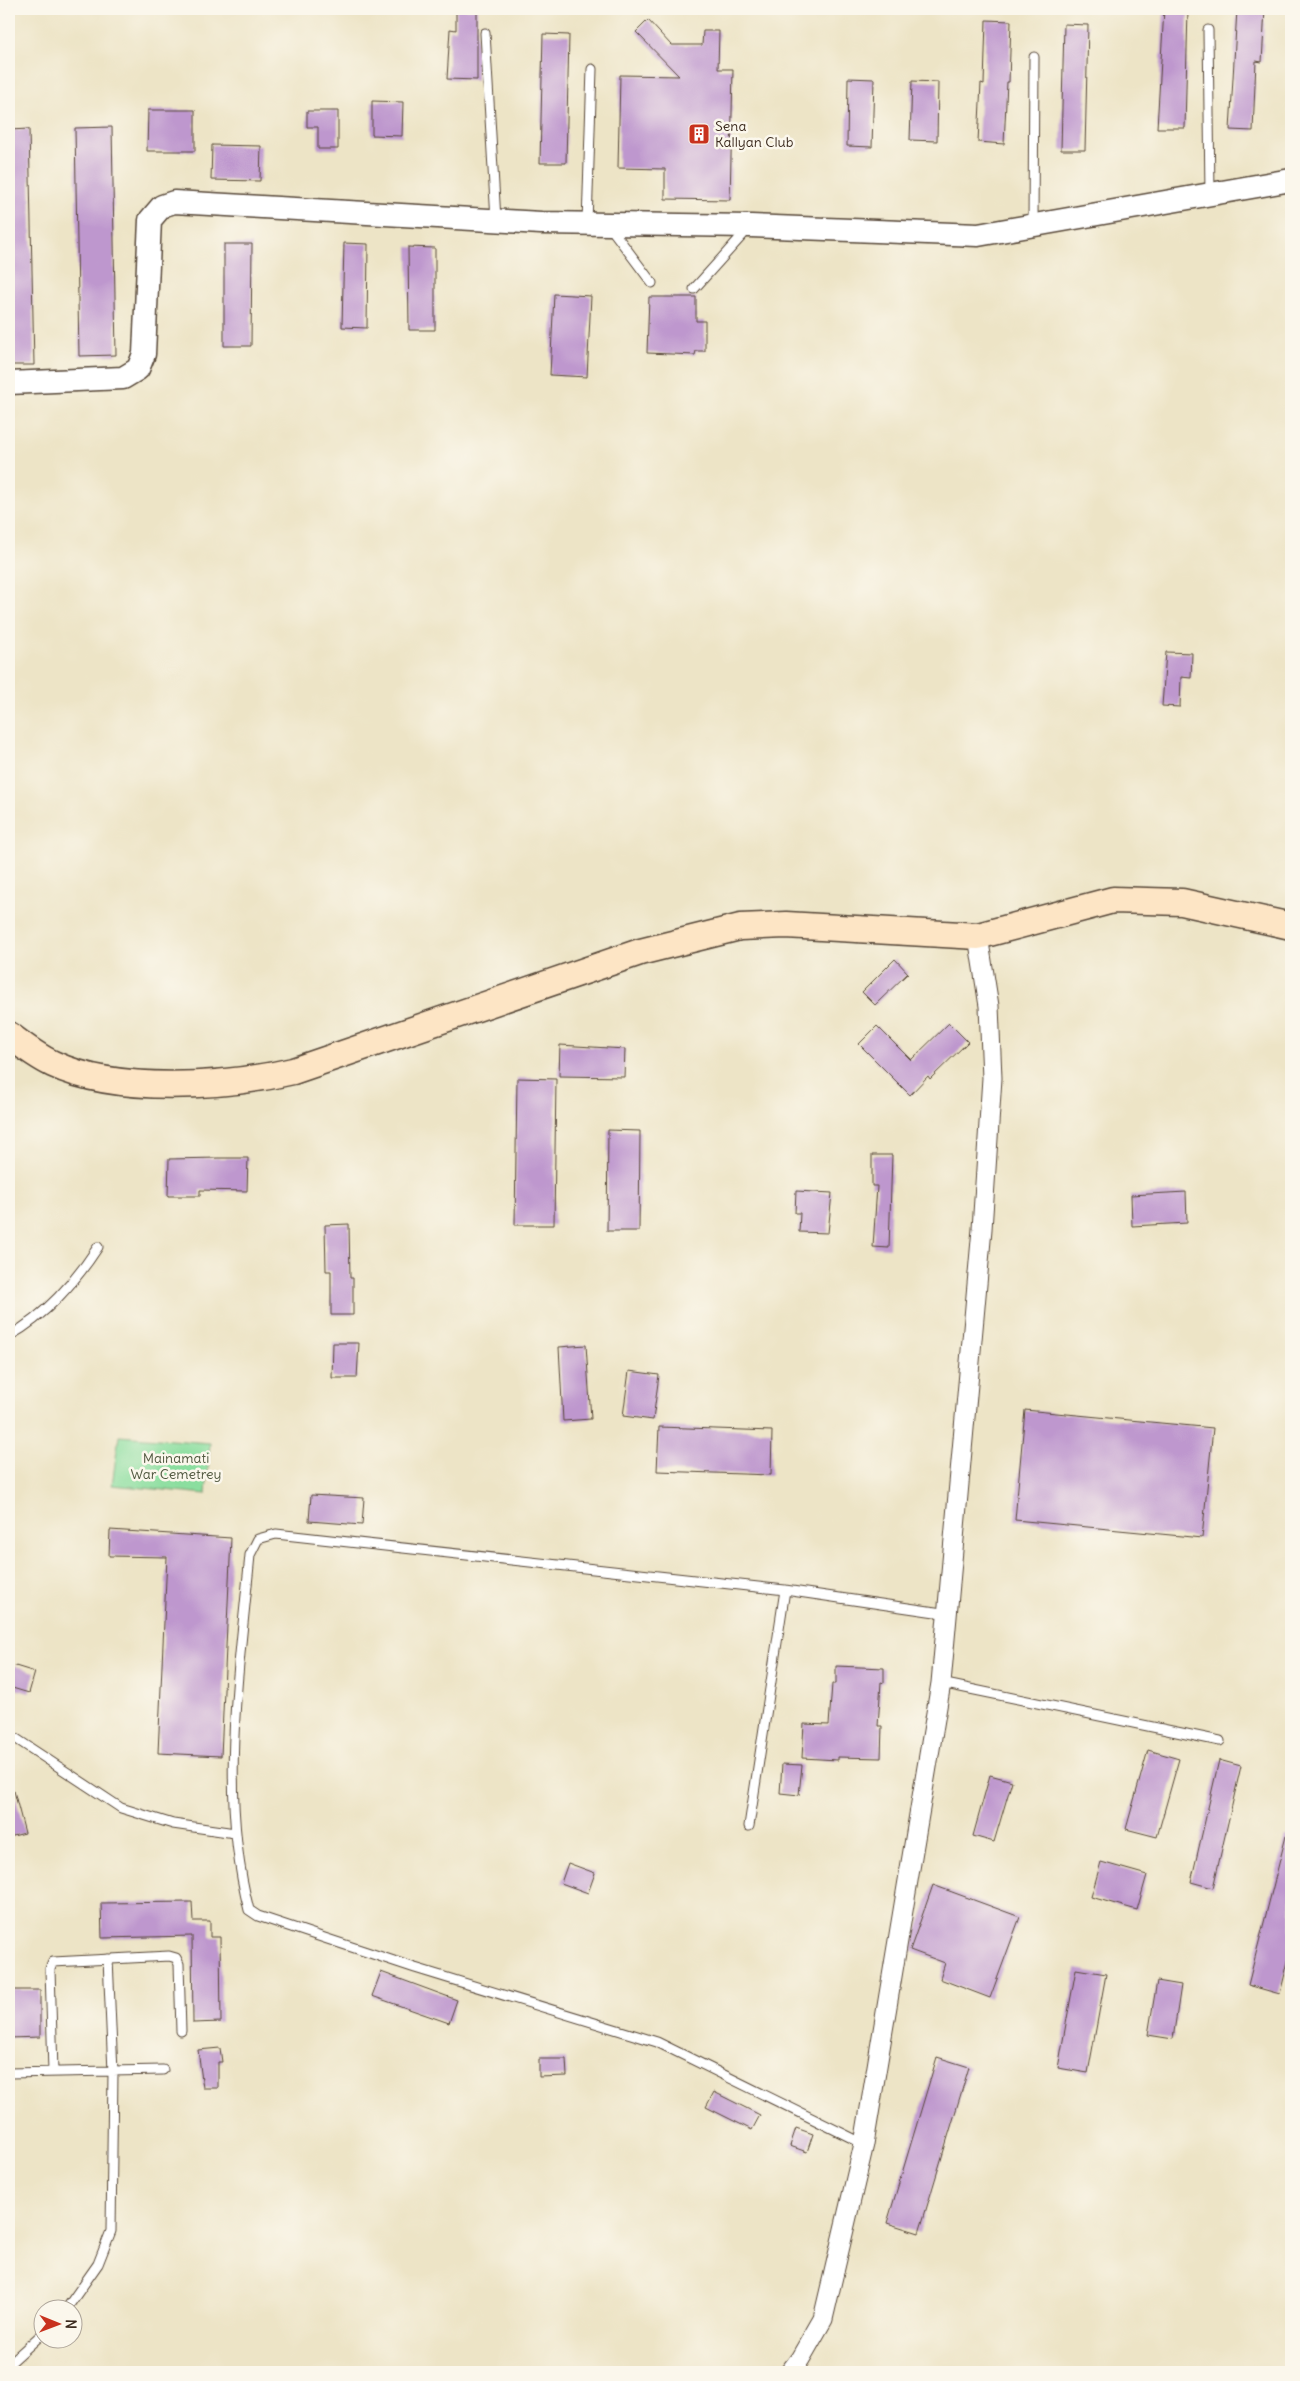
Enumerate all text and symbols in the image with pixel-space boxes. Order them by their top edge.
place label: Sena Kallyan Club [715,117,794,151]
building icon: Sena Kallyan Club [687,122,711,146]
park label: Mainamati War Cemetrey [130,1449,222,1483]
north arrow [32,2298,82,2348]
text: N [62,2319,80,2329]

